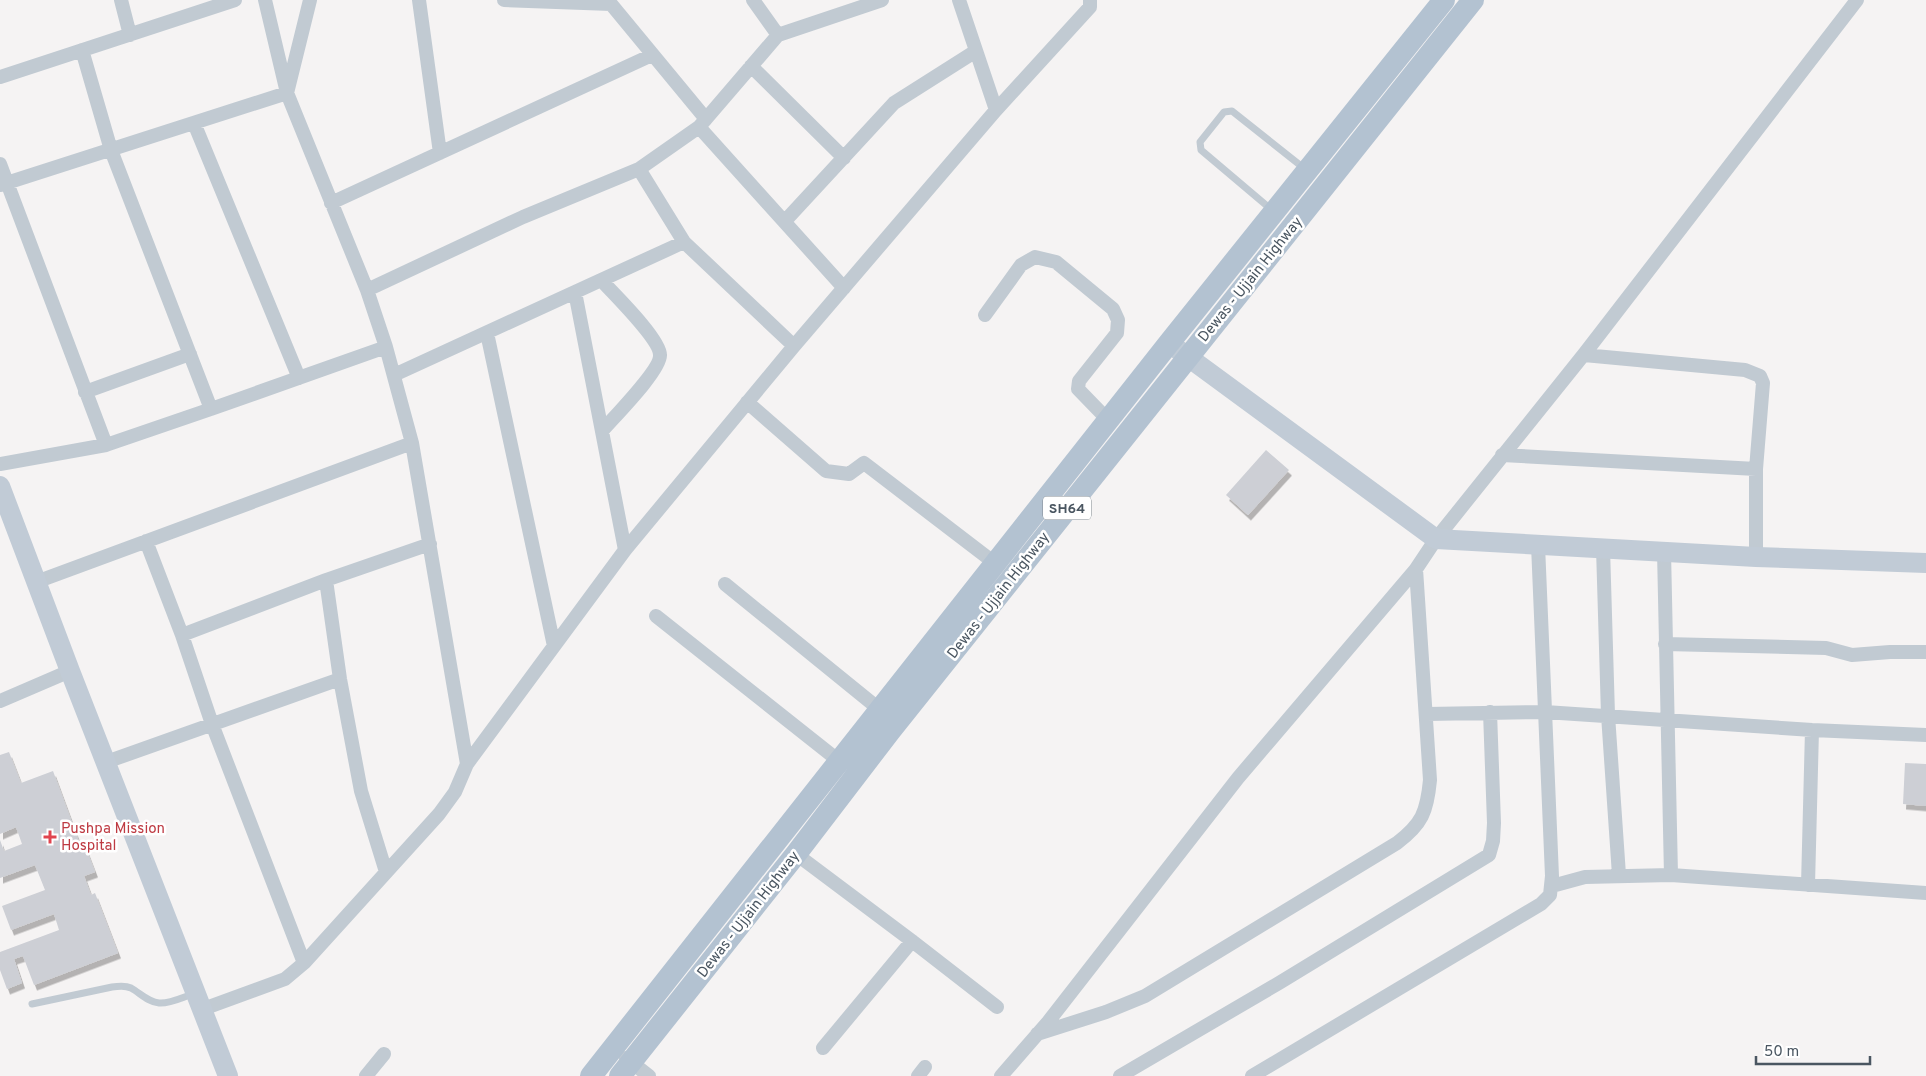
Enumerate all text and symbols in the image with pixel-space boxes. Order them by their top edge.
street label: Dewas - Ujjain Highway [1195,213,1308,346]
road number: SH64 [1043,496,1091,520]
street label: Dewas - Ujjain Highway [944,529,1055,663]
place label: Pushpa Mission Hospital [61,820,165,856]
marker: Pushpa Mission Hospital [43,830,57,844]
street label: Dewas - Ujjain Highway [694,848,805,982]
scale bar [1756,1034,1870,1066]
text: 50 m [1764,1043,1799,1062]

